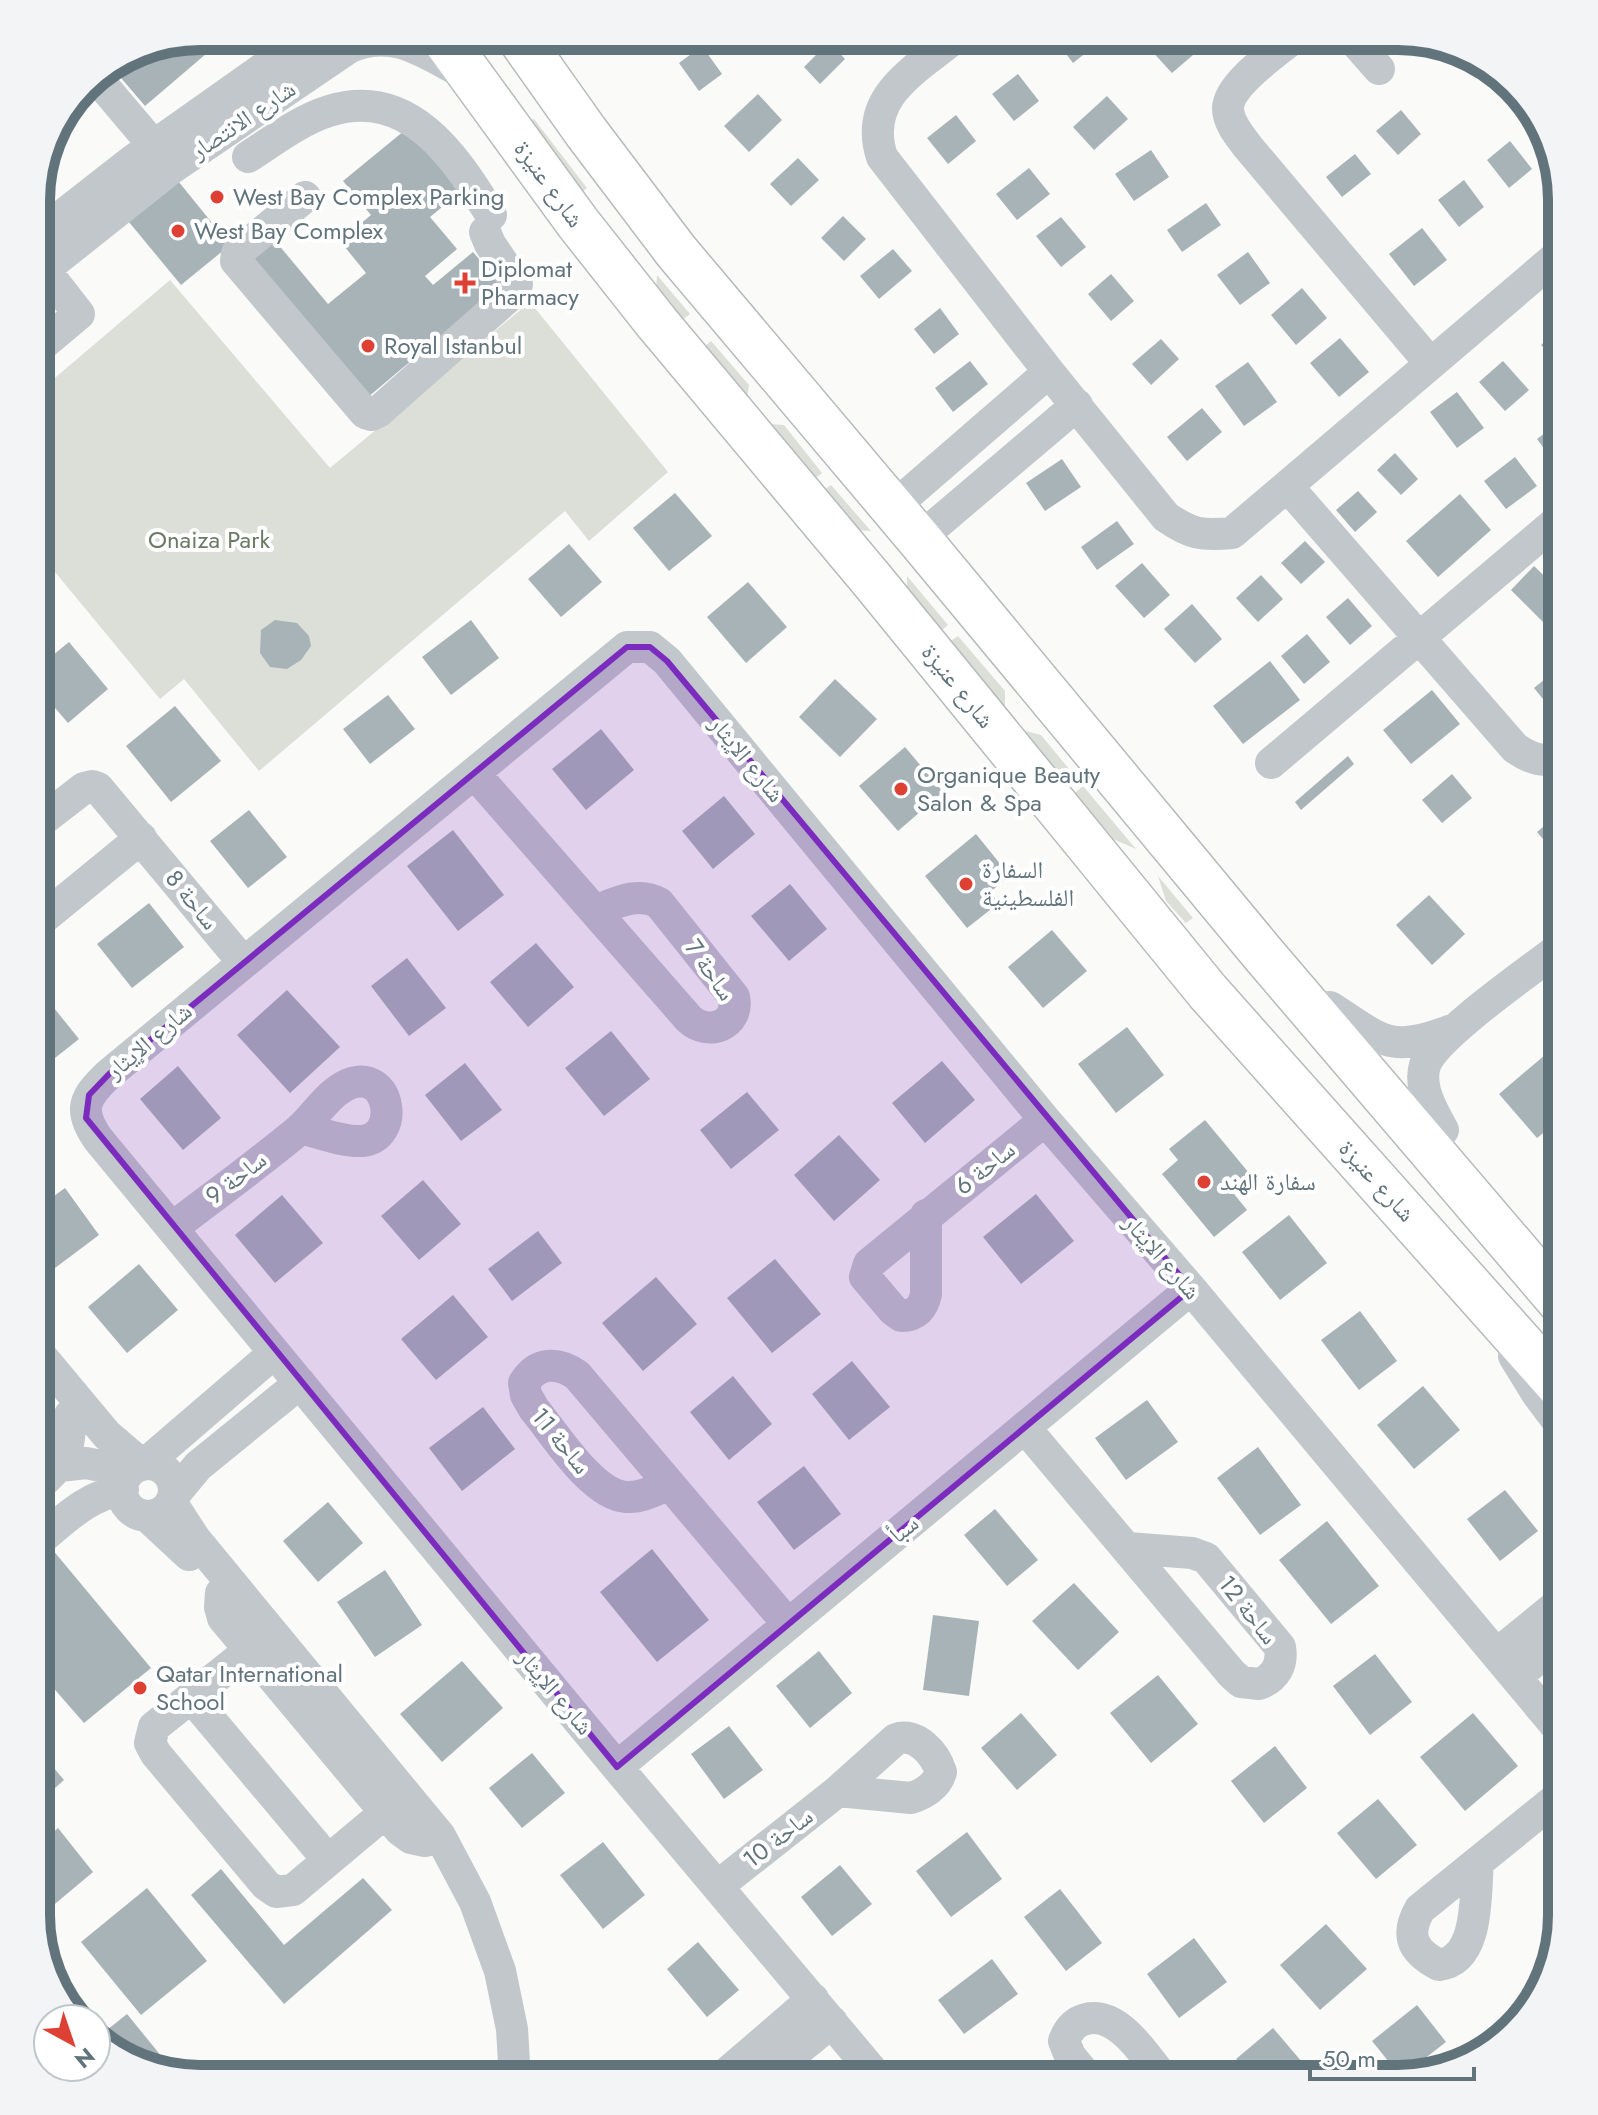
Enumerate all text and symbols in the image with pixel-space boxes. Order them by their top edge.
street label: شارع الانتصار [182,71,302,168]
street label: شارع عنيزة [506,133,593,234]
place label: West Bay Complex Parking [233,179,504,214]
marker: West Bay Complex Parking [208,188,226,206]
place label: West Bay Complex [194,213,384,248]
marker: West Bay Complex [169,222,187,240]
place label: Diplomat Pharmacy [481,251,579,314]
marker: Diplomat Pharmacy [456,274,474,292]
place label: Royal Istanbul [384,328,522,363]
marker: Royal Istanbul [359,337,377,355]
park label: Onaiza Park [148,522,270,557]
street label: شارع عنيزة [913,636,1003,736]
street label: شارع الإيثار [701,707,793,810]
place label: Organique Beauty Salon & Spa [917,757,1100,820]
marker: Organique Beauty Salon & Spa [892,780,910,798]
place label: السفارة الفلسطينية [982,852,1074,915]
street label: ساحة 8 [157,862,227,937]
marker: السفارة الفلسطينية [957,875,975,893]
street label: ساحة 7 [677,932,744,1008]
street label: شارع الإيثار [97,994,199,1088]
street label: ساحة 6 [947,1132,1023,1203]
street label: شارع عنيزة [1331,1132,1424,1230]
street label: ساحة 9 [198,1143,274,1213]
place label: سفارة الهند [1220,1164,1316,1199]
marker: سفارة الهند [1195,1173,1213,1191]
street label: شارع الإيثار [1115,1205,1209,1307]
street label: ساحة 11 [524,1400,599,1482]
street label: سبأ [881,1506,926,1551]
street label: ساحة 12 [1210,1568,1287,1652]
street label: شارع الإيثار [508,1640,602,1742]
place label: Qatar International School [156,1656,343,1719]
marker: Qatar International School [131,1679,149,1697]
street label: ساحة 10 [735,1799,820,1876]
north arrow [32,2003,112,2083]
scale bar [1310,2031,1474,2081]
text: N [68,2040,102,2076]
text: 50 m [1322,2041,1376,2076]

